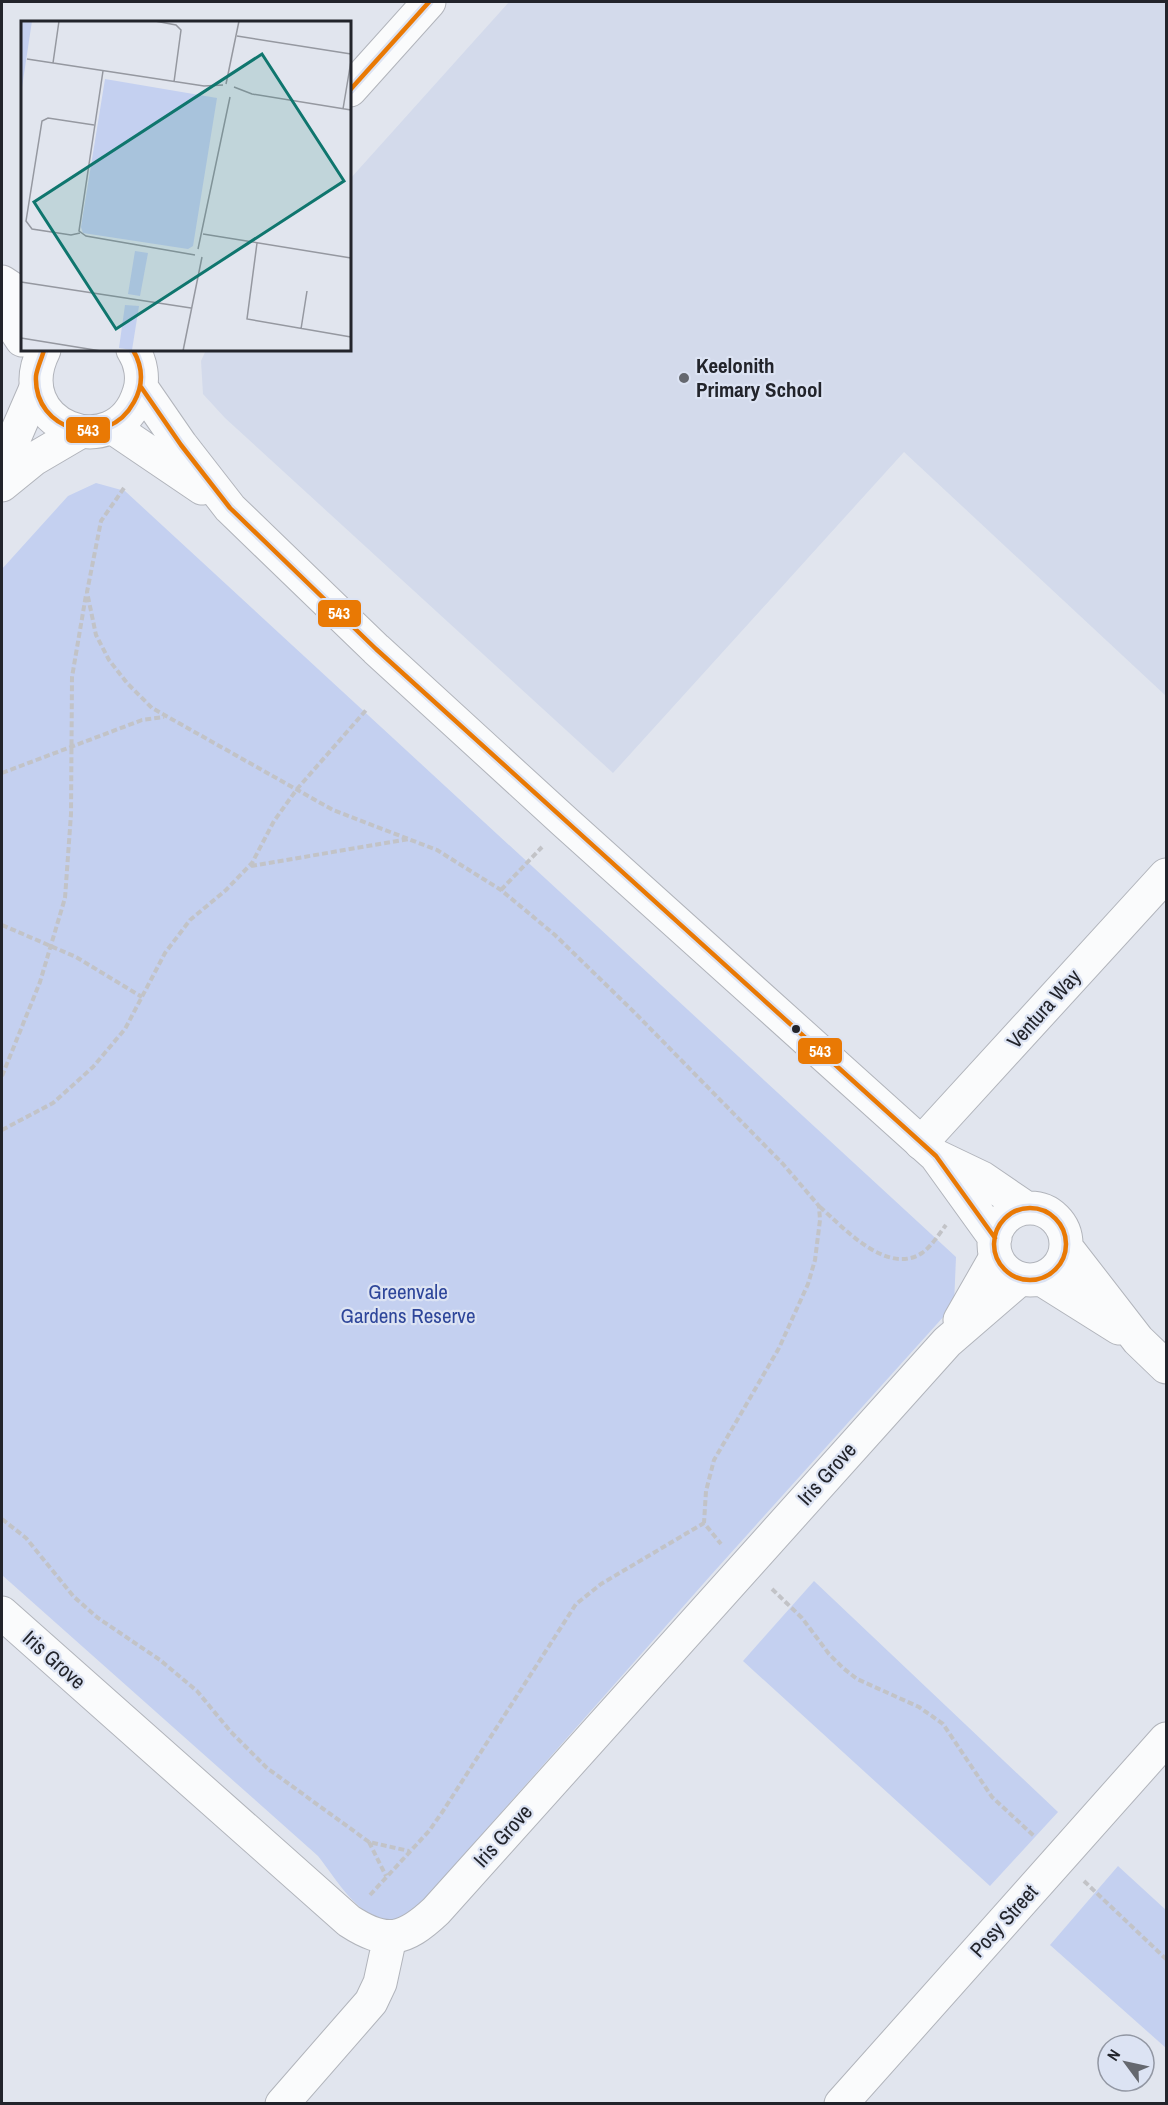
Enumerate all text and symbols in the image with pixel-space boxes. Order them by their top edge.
inset map [21,21,351,351]
place label: Keelonith Primary School [696,351,822,404]
marker: Keelonith Primary School [677,371,691,385]
line badge: 543 [65,416,111,444]
text: 543 [77,419,99,441]
line badge: 543 [317,599,362,628]
text: 543 [328,602,350,624]
street label: Ventura Way [1000,962,1087,1055]
unlabelled marker [790,1023,802,1035]
line badge: 543 [797,1037,843,1065]
text: 543 [809,1040,831,1062]
park label: Greenvale Gardens Reserve [341,1277,475,1330]
street label: Iris Grove [791,1436,863,1511]
street label: Iris Grove [17,1624,92,1696]
street label: Iris Grove [467,1798,539,1873]
street label: Posy Street [963,1878,1044,1963]
north arrow [1096,2033,1156,2093]
text: N [1102,2045,1125,2065]

